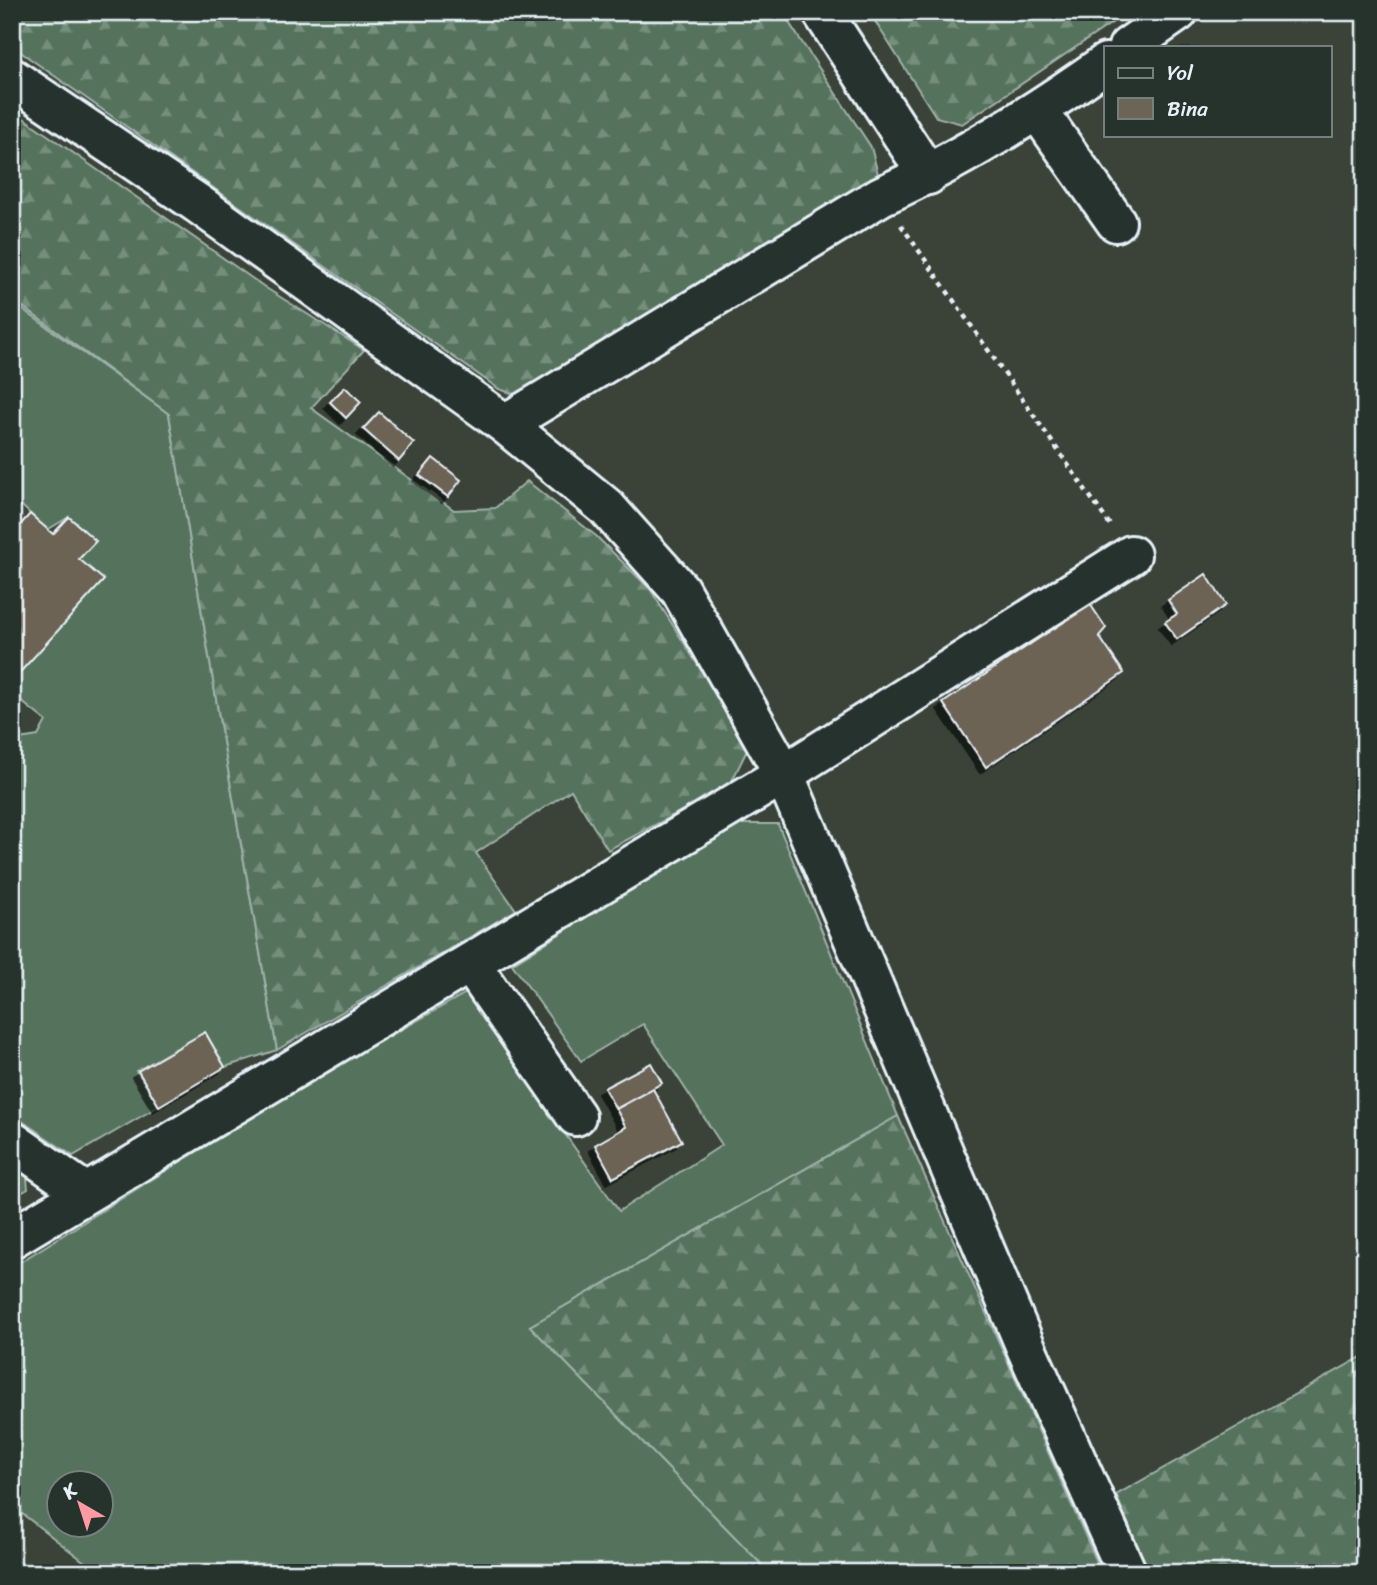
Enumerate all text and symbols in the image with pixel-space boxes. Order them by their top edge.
legend [1104,46,1332,136]
text: Yol [1167,54,1194,92]
text: Bina [1167,90,1208,128]
north arrow [46,1470,116,1540]
text: K [54,1474,86,1508]

